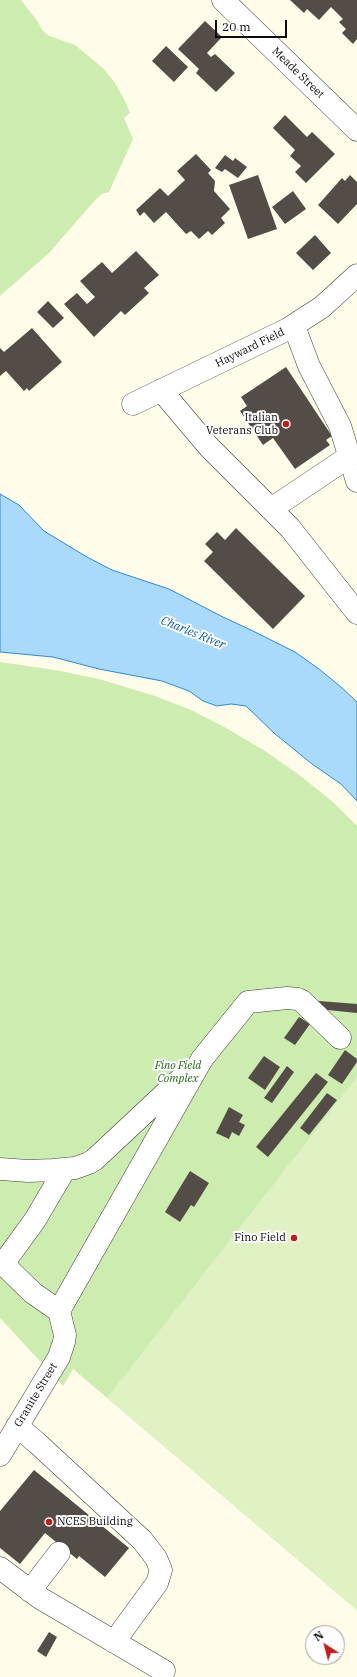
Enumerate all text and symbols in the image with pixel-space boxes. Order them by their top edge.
scale bar [217,12,289,38]
text: 20 m [222,19,251,34]
street label: Meade Street [269,45,327,101]
street label: Hayward Field [213,326,287,370]
place label: Italian Veterans Club [206,411,278,437]
marker: Italian Veterans Club [281,419,291,429]
water label: Charles River [159,614,227,652]
park label: Fino Field Complex [155,1059,201,1085]
place label: Fino Field [234,1231,286,1245]
marker: Fino Field [289,1233,299,1243]
street label: Granite Street [12,1361,60,1429]
place label: NCES Building [57,1515,133,1529]
marker: NCES Building [44,1517,54,1527]
north arrow [305,1625,345,1665]
text: N [311,1628,326,1644]

